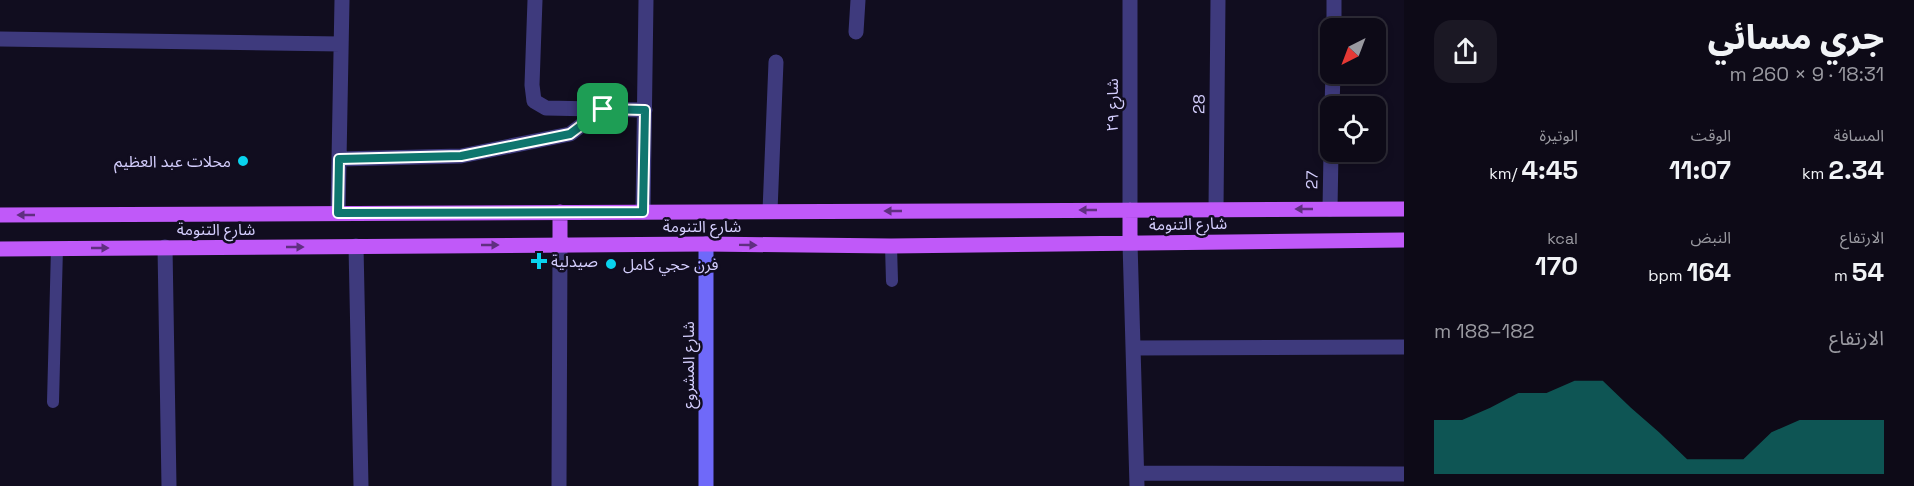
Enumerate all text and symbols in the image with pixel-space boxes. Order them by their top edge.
text: جري مسائي [1708,17,1884,59]
north arrow [1320,18,1386,84]
map controls [1320,18,1386,162]
button: share [1434,20,1497,83]
text: 18:31 · 9 × 260 m [1730,61,1884,87]
street label: شارع ٢٩ [1102,78,1125,132]
pin [577,83,628,134]
icon: arrive [586,92,619,125]
street label: 28 [1188,94,1210,114]
button: locate [1320,96,1386,162]
text: الوتيرة [1540,125,1578,146]
text: الوقت [1691,125,1731,146]
text: المسافة [1834,125,1884,146]
place label: محلات عبد العظيم [114,151,231,174]
text: 4:45 [1522,153,1578,187]
text: 11:07 [1669,153,1731,187]
text: 2.34 [1828,153,1884,187]
marker: محلات عبد العظيم [236,154,250,168]
text: /km [1489,163,1522,184]
text: km [1802,163,1828,184]
street label: 27 [1301,171,1323,189]
one-way arrow [1294,204,1313,214]
one-way arrow [1078,205,1097,215]
one-way arrow [883,206,902,216]
one-way arrow [16,210,35,220]
street label: شارع التنومة [1149,213,1227,237]
street label: شارع التنومة [663,216,741,239]
street label: شارع التنومة [177,219,255,242]
text: النبض [1690,227,1731,248]
text: الارتفاع [1840,227,1884,248]
text: kcal [1547,228,1578,249]
one-way arrow [481,240,500,250]
one-way arrow [739,240,758,249]
one-way arrow [286,242,305,252]
one-way arrow [91,243,110,253]
text: 170 [1535,249,1578,283]
place label: صيدلية [551,251,598,272]
marker: صيدلية [532,254,546,268]
place label: فرن حجي كامل [623,254,718,276]
text: 164 [1687,255,1731,289]
text: 54 [1852,255,1884,289]
marker: فرن حجي كامل [604,257,618,271]
text: bpm [1648,265,1687,286]
text: m [1834,265,1852,286]
text: 182–188 m [1434,318,1535,344]
street label: شارع المشروع [678,321,701,409]
text: الارتفاع [1829,325,1884,351]

